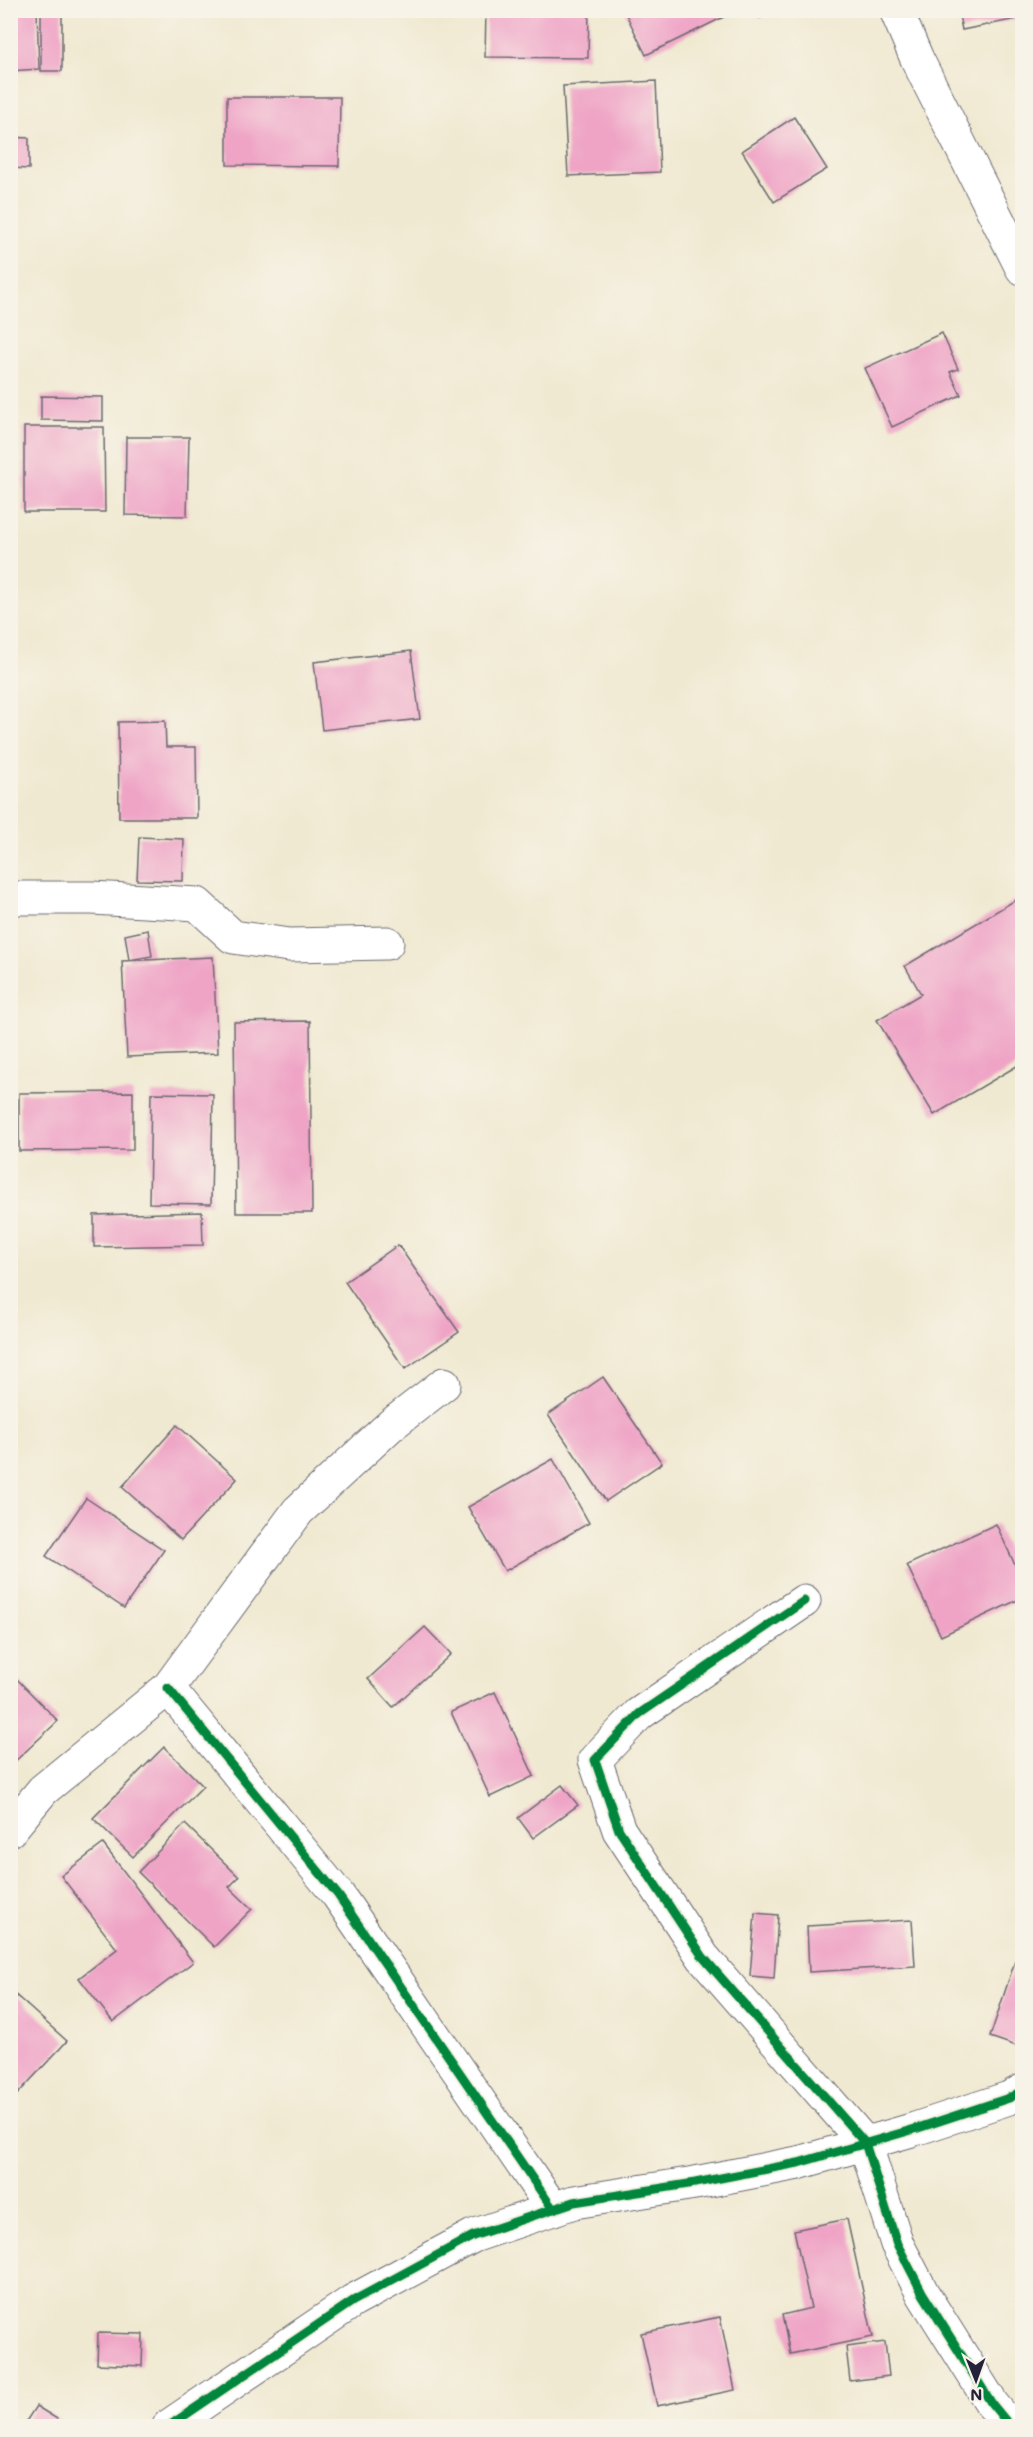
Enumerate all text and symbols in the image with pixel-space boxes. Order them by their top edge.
north arrow [946,2350,1006,2410]
text: N [970,2385,983,2406]

